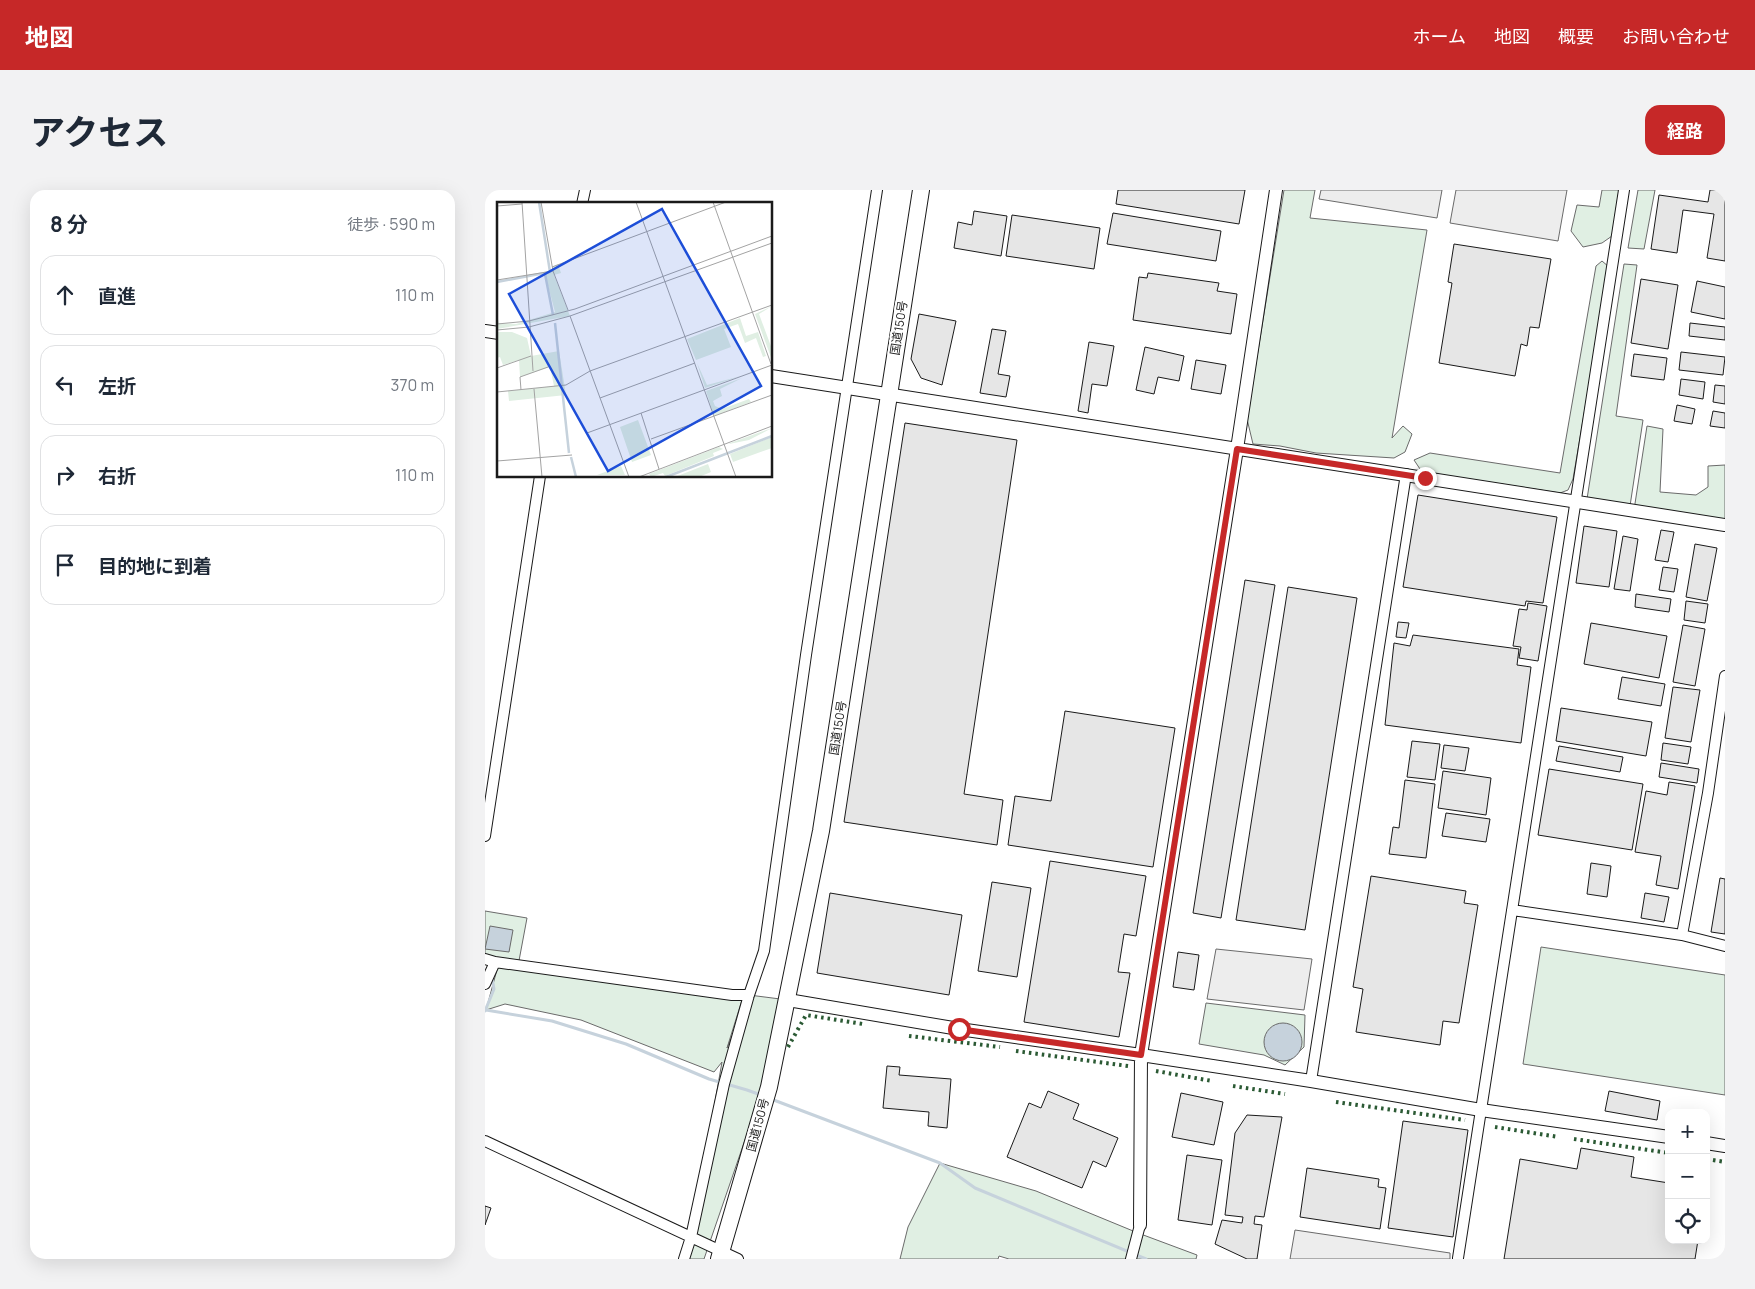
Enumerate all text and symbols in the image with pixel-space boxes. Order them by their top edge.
text: 地図 [25,20,73,53]
text: ホーム [1413,24,1466,48]
text: 地図 [1494,24,1530,48]
text: 概要 [1558,24,1594,48]
text: お問い合わせ [1622,24,1730,48]
button: 経路 [1645,105,1725,155]
text: アクセス [30,108,168,156]
inset map [497,202,773,478]
text: 8 分 [50,210,88,238]
text: 徒歩 · 590 m [347,213,435,235]
icon: ahead [51,281,79,309]
text: 直進 [98,283,136,309]
text: 110 m [395,284,434,306]
street label: 国道150号 [886,299,911,356]
icon: left [51,371,79,399]
text: 左折 [98,373,136,399]
text: 370 m [391,374,434,396]
icon: right [51,461,79,489]
text: 右折 [98,463,136,489]
text: 110 m [395,464,434,486]
route end [1414,467,1437,490]
icon: arrive [51,551,79,579]
text: 目的地に到着 [98,553,212,579]
street label: 国道150号 [825,699,850,756]
route start [948,1018,971,1041]
street label: 国道150号 [742,1096,773,1154]
map controls [1665,1109,1710,1244]
button: + [1665,1109,1710,1154]
button: − [1665,1154,1710,1199]
button: locate [1665,1199,1710,1244]

